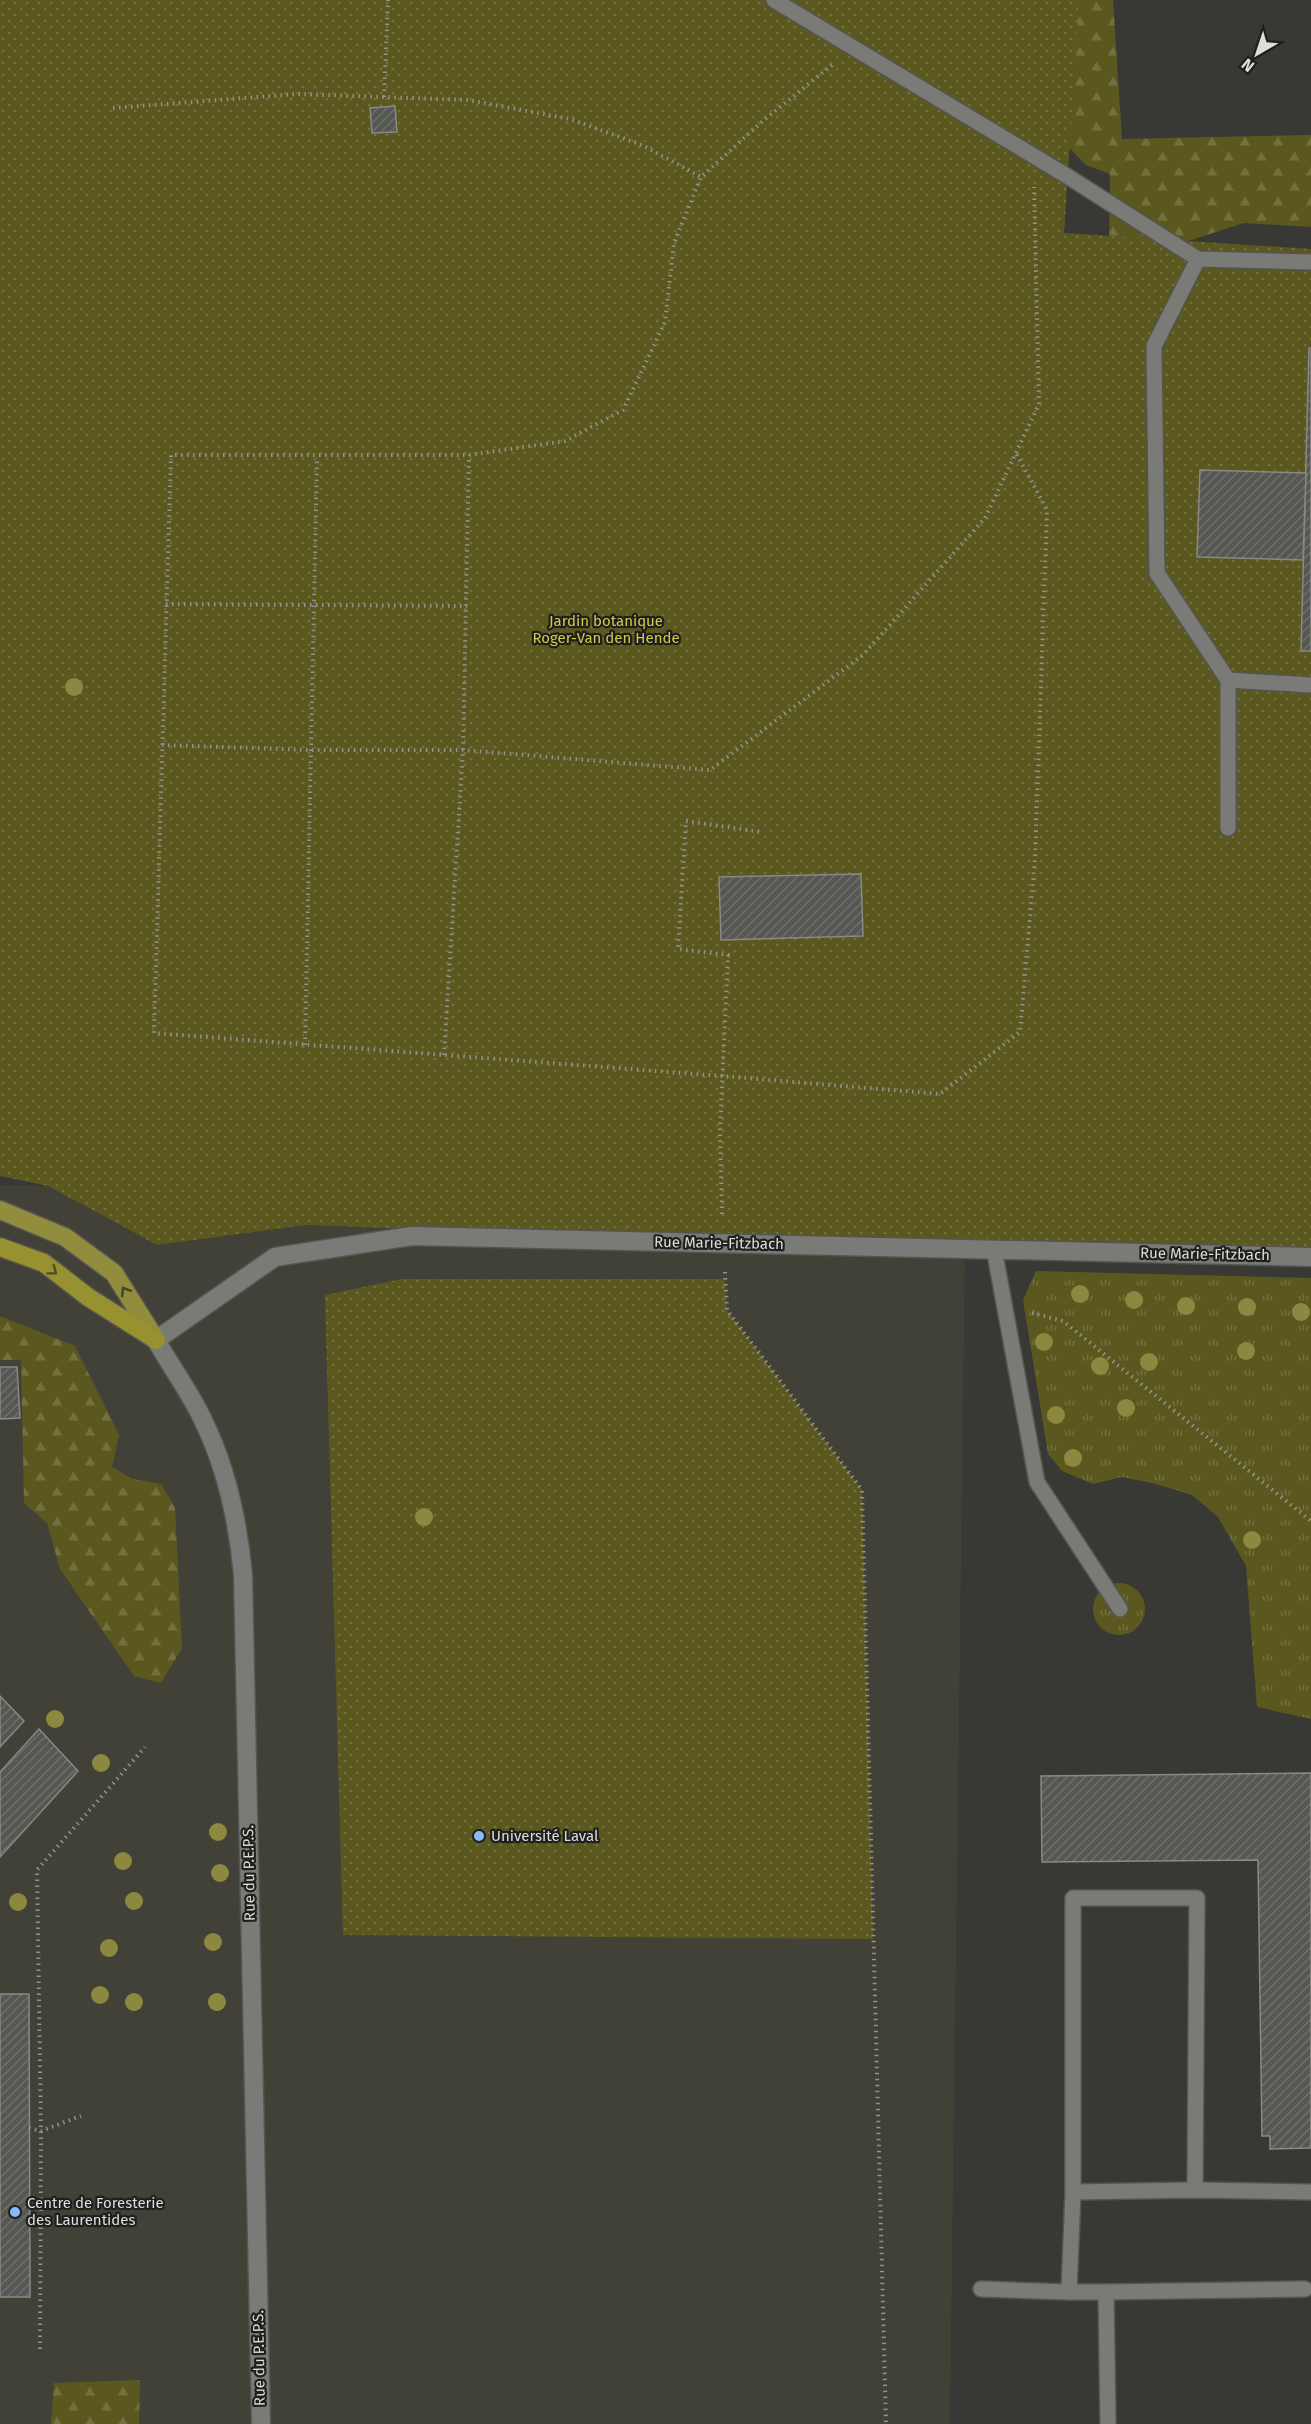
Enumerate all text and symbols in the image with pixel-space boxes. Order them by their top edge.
north arrow [1227,24,1287,84]
text: N [1238,55,1258,76]
park label: Jardin botanique Roger-Van den Hende [532,612,680,647]
street label: Rue Marie-Fitzbach [654,1233,784,1253]
street label: Rue Marie-Fitzbach [1140,1244,1270,1264]
one-way arrow [47,1263,58,1274]
one-way arrow [121,1286,132,1297]
street label: Rue du P.E.P.S. [239,1825,259,1921]
place label: Université Laval [491,1827,599,1845]
marker: Université Laval [472,1829,486,1843]
place label: Centre de Foresterie des Laurentides [27,2194,164,2229]
marker: Centre de Foresterie des Laurentides [8,2205,22,2219]
street label: Rue du P.E.P.S. [249,2310,269,2406]

